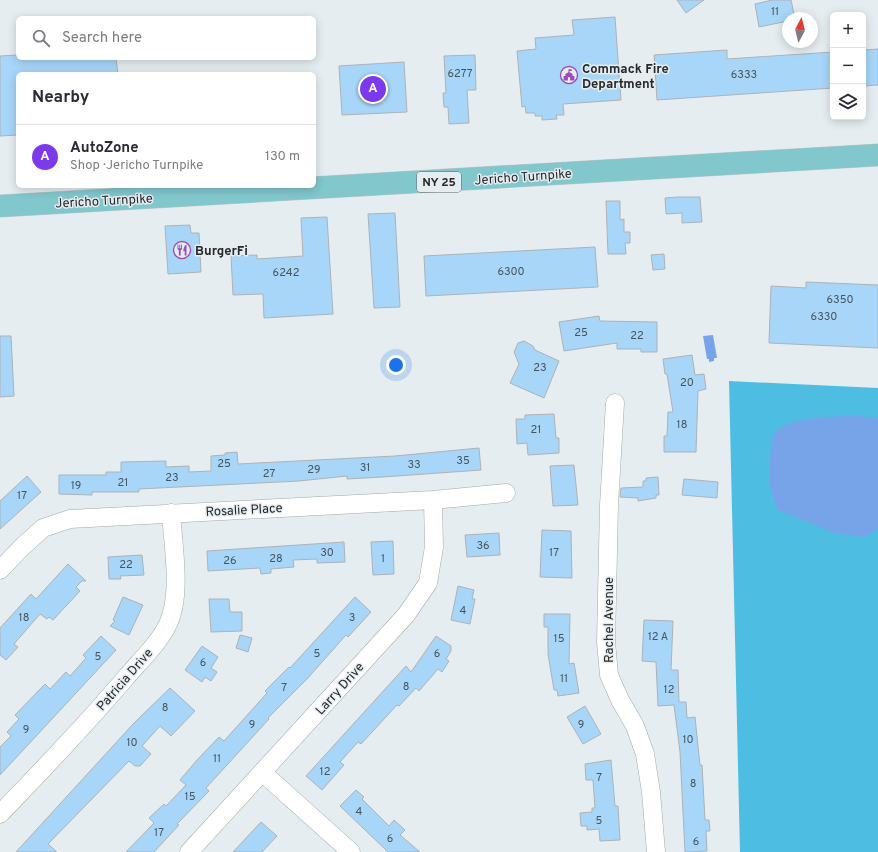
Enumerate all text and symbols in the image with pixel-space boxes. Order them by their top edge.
house number: 11 [771,5,779,19]
north arrow [782,12,818,48]
map controls [830,12,866,120]
button: + [830,12,866,48]
search box [16,16,316,60]
icon: search [30,27,52,49]
text: Search here [62,29,142,48]
button: − [830,48,866,84]
place label: Commack Fire Department [582,62,669,93]
public building icon: Commack Fire Department [559,65,579,85]
house number: 6277 [447,67,473,81]
house number: 6333 [731,68,757,82]
pin: A [360,74,386,104]
button: layers [830,84,866,120]
text: Nearby [32,87,89,109]
text: AutoZone [70,139,139,158]
text: A [40,149,50,165]
text: 130 m [265,149,300,165]
text: Shop · Jericho Turnpike [70,158,203,174]
street label: Jericho Turnpike [474,167,572,189]
road number: NY 25 [417,172,461,192]
street label: Jericho Turnpike [55,191,153,213]
restaurant icon: BurgerFi [172,240,192,260]
place label: BurgerFi [195,244,248,260]
house number: 6300 [497,265,525,279]
house number: 6242 [273,266,299,280]
house number: 6350 [826,293,854,307]
house number: 6330 [811,310,837,324]
house number: 25 [574,326,588,340]
house number: 22 [630,329,644,343]
your location [386,355,406,375]
house number: 23 [533,361,547,375]
house number: 20 [680,376,694,390]
house number: 18 [677,418,687,432]
house number: 21 [531,423,541,437]
house number: 35 [456,454,470,468]
house number: 25 [217,457,231,471]
house number: 33 [407,458,421,472]
house number: 31 [360,461,370,475]
house number: 29 [307,463,321,477]
house number: 27 [263,467,275,481]
house number: 23 [165,471,179,485]
house number: 21 [118,476,128,490]
house number: 19 [71,479,81,493]
house number: 17 [17,489,27,503]
street label: Rosalie Place [205,501,283,521]
house number: 36 [476,539,490,553]
house number: 30 [320,546,334,560]
house number: 17 [549,546,559,560]
house number: 28 [269,552,283,566]
house number: 1 [381,552,385,566]
house number: 26 [223,554,237,568]
house number: 22 [119,558,133,572]
street label: Rachel Avenue [602,577,618,663]
house number: 4 [460,604,467,618]
house number: 18 [19,611,29,625]
house number: 3 [349,611,355,625]
house number: 12 A [648,630,668,644]
house number: 15 [554,632,565,646]
street label: Patricia Drive [94,646,157,715]
house number: 5 [314,647,321,661]
house number: 6 [434,647,440,661]
house number: 5 [95,650,102,664]
house number: 6 [200,656,206,670]
street label: Larry Drive [313,660,368,719]
house number: 11 [560,672,568,686]
house number: 8 [403,680,409,694]
house number: 7 [281,681,287,695]
house number: 12 [664,683,674,697]
house number: 8 [162,701,168,715]
house number: 9 [249,718,255,732]
house number: 9 [578,718,584,732]
house number: 9 [23,723,29,737]
house number: 10 [682,733,694,747]
house number: 10 [126,736,138,750]
house number: 11 [213,752,221,766]
house number: 12 [320,765,330,779]
house number: 7 [596,771,602,785]
house number: 8 [690,777,696,791]
house number: 15 [185,790,196,804]
house number: 4 [356,805,363,819]
house number: 5 [596,814,603,828]
house number: 17 [154,826,164,840]
house number: 6 [387,832,393,846]
house number: 6 [693,835,699,849]

